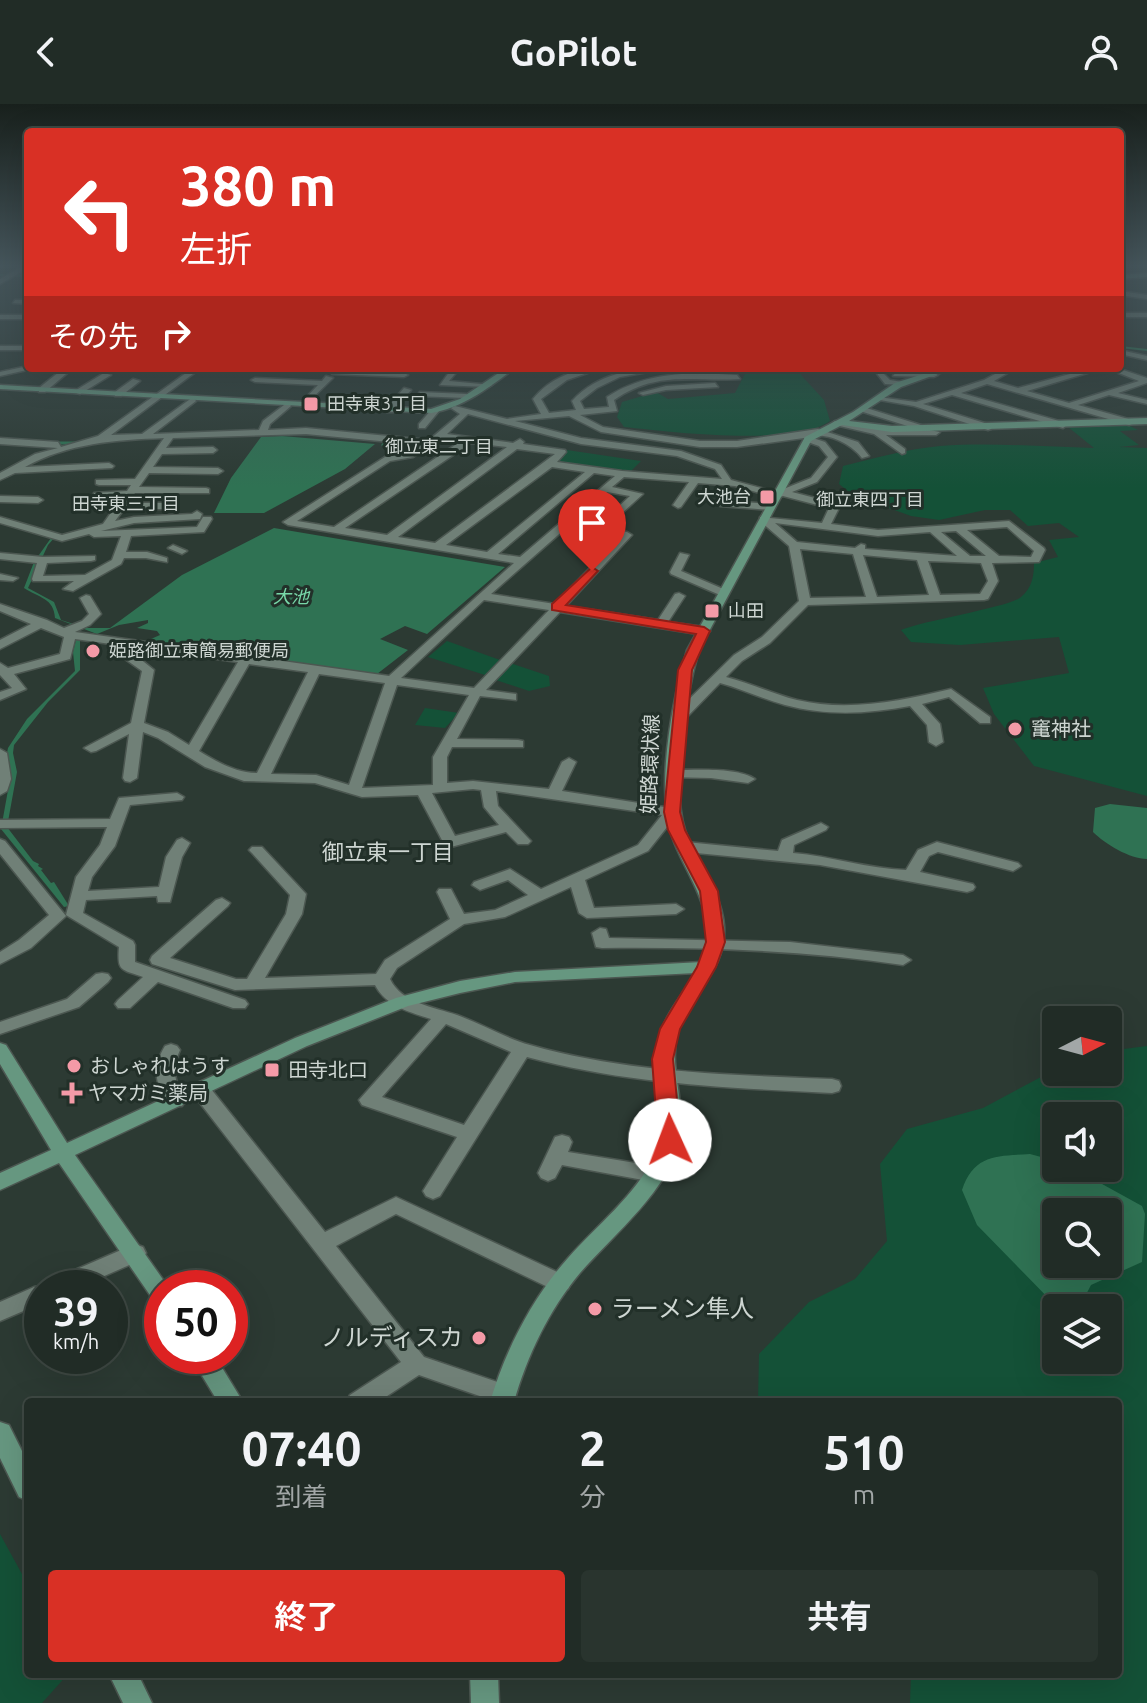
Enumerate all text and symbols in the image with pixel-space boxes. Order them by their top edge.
icon: back [24,30,68,74]
icon: person [1079,30,1123,74]
text: GoPilot [510,32,637,73]
text: 380 m [180,154,336,217]
icon: left [48,160,152,264]
text: 左折 [180,228,252,269]
icon: right [154,312,198,356]
text: その先 [48,319,138,353]
place label: 田寺東3丁目 [327,393,427,413]
marker: 田寺東3丁目 [302,395,320,413]
district label: 御立東二丁目 [385,436,493,456]
place label: 大池台 [697,486,751,506]
marker: 大池台 [758,488,776,506]
pin [558,489,626,571]
district label: 御立東四丁目 [816,489,924,509]
district label: 田寺東三丁目 [72,493,180,513]
icon: arrive [570,501,614,545]
water label: 大池 [273,586,311,606]
place label: 山田 [728,600,764,620]
marker: 山田 [703,602,721,620]
place label: 姫路御立東簡易郵便局 [109,640,289,660]
marker: 姫路御立東簡易郵便局 [84,642,102,660]
street label: 姫路環状線 [636,714,663,814]
place label: 竃神社 [1031,717,1091,740]
marker: 竃神社 [1006,720,1024,738]
district label: 御立東一丁目 [322,839,454,864]
north arrow [1042,1006,1122,1086]
map controls [1042,1006,1122,1374]
place label: おしゃれはうす [90,1054,230,1077]
marker: おしゃれはうす [65,1057,83,1075]
place label: 田寺北口 [288,1058,368,1081]
marker: 田寺北口 [263,1061,281,1079]
place label: ヤマガミ薬局 [88,1081,208,1104]
marker: ヤマガミ薬局 [63,1084,81,1102]
position arrow [628,1098,712,1182]
button: sound [1042,1102,1122,1182]
button: search [1042,1198,1122,1278]
speed limit sign: 50 [144,1270,248,1374]
text: 39 [53,1289,99,1334]
button: layers [1042,1294,1122,1374]
place label: ラーメン隼人 [611,1295,754,1322]
marker: ラーメン隼人 [586,1300,604,1318]
place label: ノルディスカ [321,1324,463,1351]
marker: ノルディスカ [470,1329,488,1347]
text: km/h [53,1330,99,1353]
text: 07:40 [241,1421,362,1475]
text: 2 [579,1421,606,1475]
text: 510 [823,1425,905,1479]
text: m [853,1480,875,1509]
text: 到着 [275,1482,327,1511]
text: 分 [579,1482,605,1511]
button: 終了 [48,1570,565,1662]
button: 共有 [581,1570,1098,1662]

